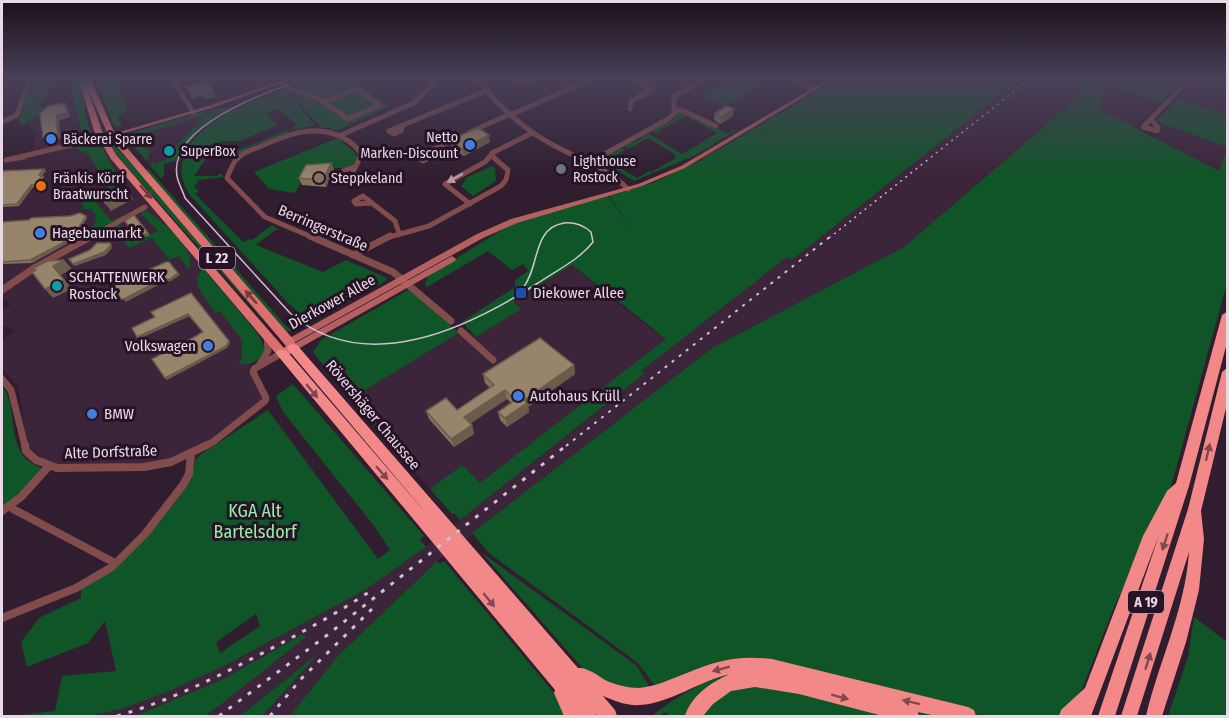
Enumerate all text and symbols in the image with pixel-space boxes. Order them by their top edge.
place label: Netto Marken-Discount [360,129,458,162]
place label: Bäckerei Sparre [63,131,153,148]
marker: Bäckerei Sparre [44,132,58,146]
marker: Netto Marken-Discount [463,138,477,152]
place label: SuperBox [181,143,236,160]
marker: SuperBox [162,144,176,158]
place label: Lighthouse Rostock [573,153,636,186]
marker: Lighthouse Rostock [554,162,568,176]
place label: Fränkis Körri Braatwurscht [53,170,129,203]
place label: Steppkeland [331,170,403,187]
marker: Steppkeland [312,171,326,185]
one-way arrow [446,173,463,183]
marker: Fränkis Körri Braatwurscht [34,179,48,193]
one-way arrow [139,184,152,199]
street label: Berringerstraße [275,201,371,255]
place label: Hagebaumarkt [52,224,142,242]
marker: Hagebaumarkt [33,226,47,240]
road number: L 22 [199,247,235,269]
place label: SCHATTENWERK Rostock [69,268,165,303]
street label: Dierkower Allee [285,271,379,333]
marker: SCHATTENWERK Rostock [50,279,64,293]
place label: Diekower Allee [533,284,624,302]
marker: Diekower Allee [514,286,528,300]
one-way arrow [245,290,258,305]
place label: Volkswagen [125,337,196,355]
marker: Volkswagen [201,339,215,353]
street label: Rövershäger Chaussee [322,357,424,473]
one-way arrow [305,383,318,398]
place label: Autohaus Krüll [530,387,620,405]
marker: Autohaus Krüll [511,389,525,403]
place label: BMW [104,405,134,423]
marker: BMW [85,407,99,421]
street label: Alte Dorfstraße [64,441,158,463]
one-way arrow [1204,443,1214,461]
one-way arrow [375,465,388,480]
park label: KGA Alt Bartelsdorf [214,500,298,543]
one-way arrow [1160,533,1169,551]
road number: A 19 [1128,591,1164,613]
one-way arrow [483,592,496,608]
one-way arrow [1144,652,1153,670]
one-way arrow [712,664,730,674]
one-way arrow [831,693,849,703]
one-way arrow [902,697,920,706]

